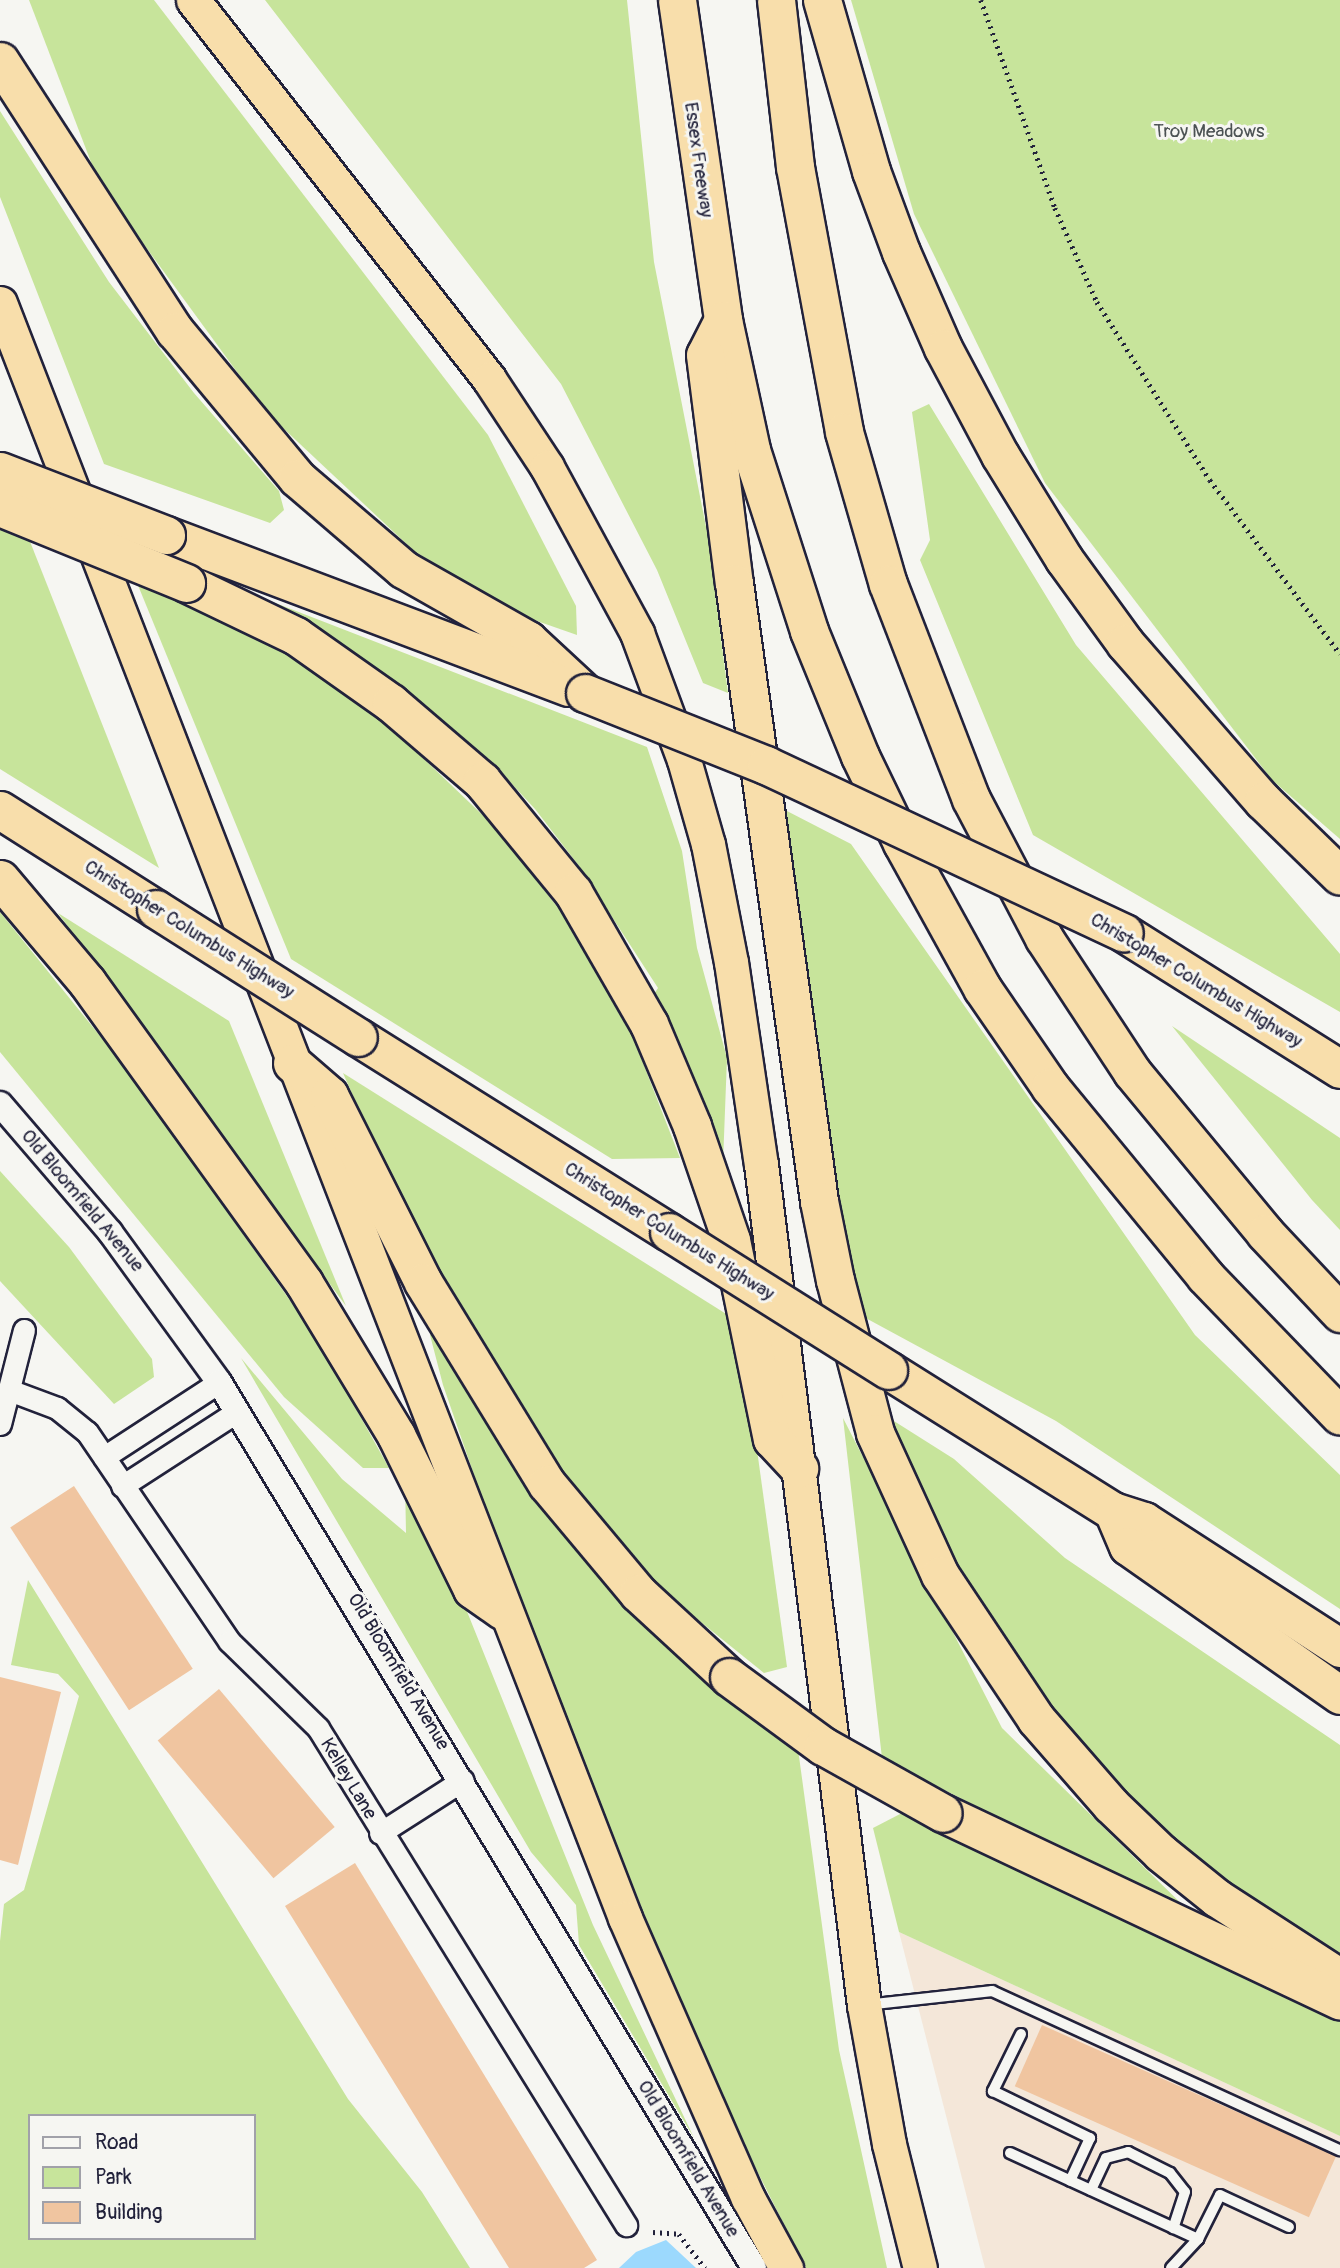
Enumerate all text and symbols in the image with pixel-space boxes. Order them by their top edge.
street label: Essex Freeway [679,101,717,219]
park label: Troy Meadows [1154,121,1264,143]
street label: Christopher Columbus Highway [80,856,298,1004]
street label: Christopher Columbus Highway [1086,909,1306,1053]
street label: Old Bloomfield Avenue [16,1125,148,1277]
street label: Christopher Columbus Highway [560,1158,778,1306]
street label: Old Bloomfield Avenue [342,1589,454,1755]
street label: Kelley Lane [315,1734,381,1824]
street label: Old Bloomfield Avenue [632,2076,744,2242]
legend [28,2114,256,2240]
text: Road [95,2129,139,2156]
text: Park [95,2164,132,2191]
text: Building [95,2199,162,2226]

